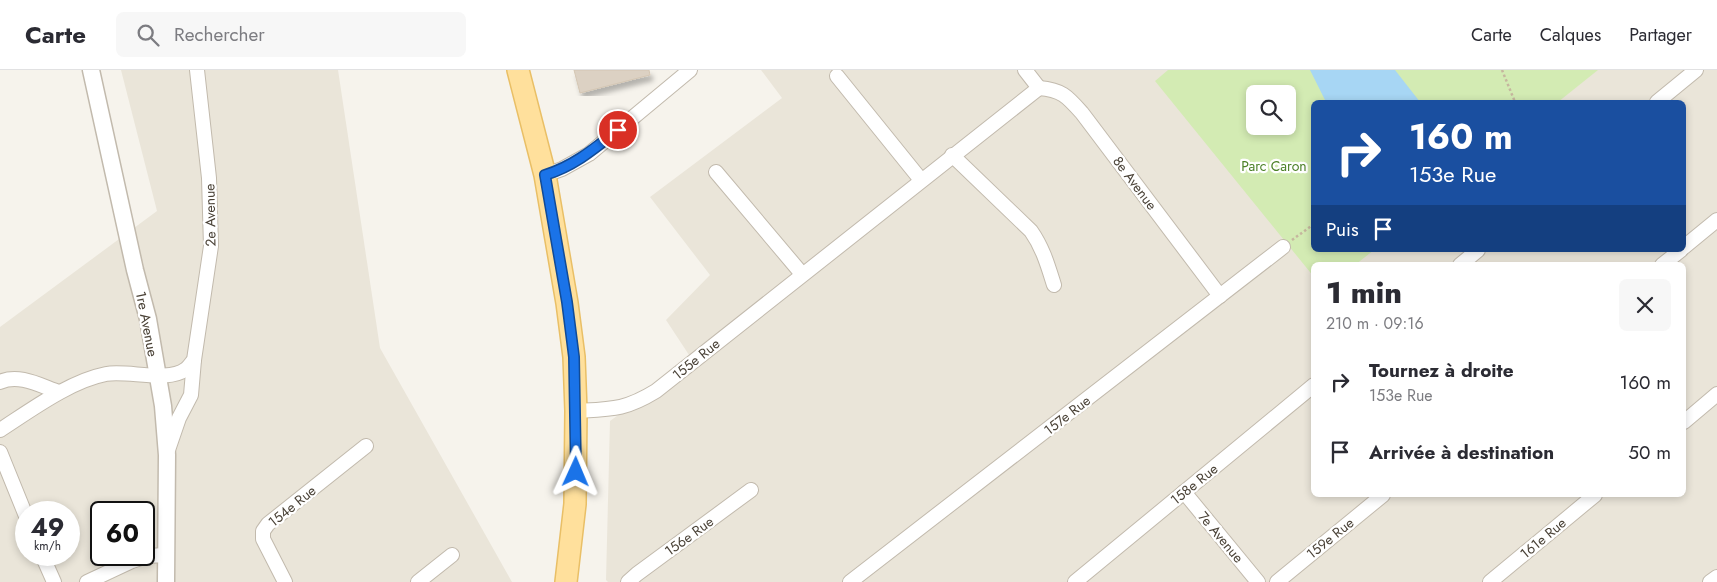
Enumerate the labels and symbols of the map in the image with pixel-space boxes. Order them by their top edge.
pin [597,109,639,151]
street label: 8e Avenue [1108,152,1162,214]
park label: Parc Caron [1241,156,1307,176]
street label: 2e Avenue [199,183,221,247]
street label: 1re Avenue [131,290,163,358]
street label: 155e Rue [668,334,724,384]
street label: 157e Rue [1039,390,1095,440]
position arrow [549,445,601,497]
street label: 158e Rue [1166,459,1222,509]
street label: 154e Rue [264,481,320,531]
speed limit sign: 60 [90,501,155,566]
street label: 7e Avenue [1194,507,1248,567]
street label: 156e Rue [660,511,718,561]
street label: 159e Rue [1302,513,1358,563]
street label: 161e Rue [1516,513,1570,563]

